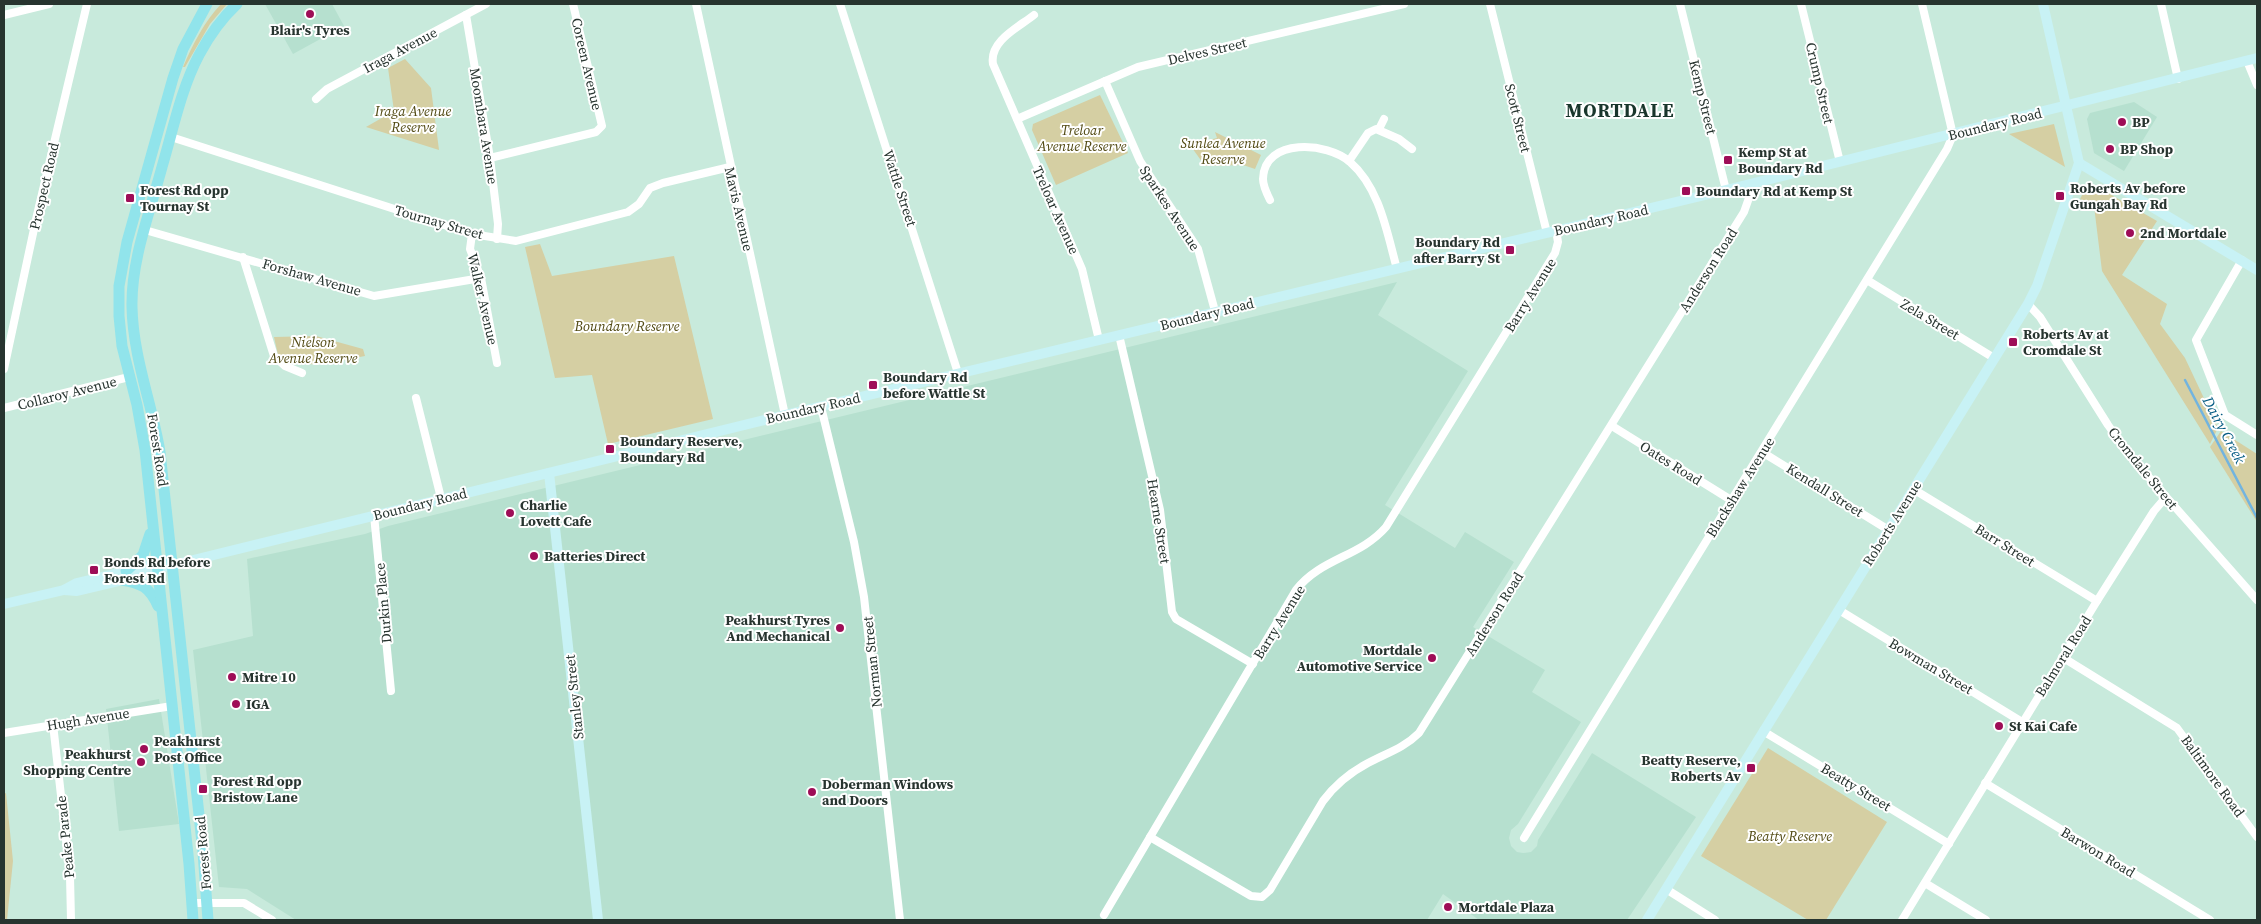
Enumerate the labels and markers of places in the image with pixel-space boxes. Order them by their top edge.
marker: Blair's Tyres [304,8,316,20]
place label: Blair's Tyres [270,20,350,40]
place label: BP [2132,112,2150,132]
marker: BP [2116,116,2128,128]
place label: BP Shop [2120,139,2173,159]
place label: Kemp St at Boundary Rd [1738,142,1823,178]
marker: BP Shop [2104,143,2116,155]
marker: Kemp St at Boundary Rd [1722,154,1734,166]
place label: Roberts Av before Gungah Bay Rd [2070,178,2185,214]
place label: Forest Rd opp Tournay St [140,180,229,216]
place label: Boundary Rd at Kemp St [1696,181,1853,201]
marker: Boundary Rd at Kemp St [1680,185,1692,197]
marker: Roberts Av before Gungah Bay Rd [2054,190,2066,202]
marker: Forest Rd opp Tournay St [124,192,136,204]
place label: 2nd Mortdale [2140,223,2227,243]
marker: 2nd Mortdale [2124,227,2136,239]
place label: Boundary Rd after Barry St [1414,232,1501,268]
marker: Boundary Rd after Barry St [1504,244,1516,256]
place label: Roberts Av at Cromdale St [2023,324,2110,360]
marker: Roberts Av at Cromdale St [2007,336,2019,348]
place label: Boundary Rd before Wattle St [883,367,986,403]
marker: Boundary Rd before Wattle St [867,379,879,391]
place label: Boundary Reserve, Boundary Rd [620,431,742,467]
marker: Boundary Reserve, Boundary Rd [604,443,616,455]
place label: Charlie Lovett Cafe [520,495,592,531]
marker: Charlie Lovett Cafe [504,507,516,519]
place label: Batteries Direct [544,546,646,566]
marker: Batteries Direct [528,550,540,562]
place label: Bonds Rd before Forest Rd [104,552,210,588]
marker: Bonds Rd before Forest Rd [88,564,100,576]
place label: Peakhurst Tyres And Mechanical [725,610,831,646]
marker: Peakhurst Tyres And Mechanical [834,622,846,634]
place label: Mortdale Automotive Service [1297,640,1422,676]
marker: Mortdale Automotive Service [1426,652,1438,664]
place label: Mitre 10 [242,667,296,687]
marker: Mitre 10 [226,671,238,683]
place label: IGA [246,694,270,714]
marker: IGA [230,698,242,710]
place label: St Kai Cafe [2009,716,2077,736]
marker: St Kai Cafe [1993,720,2005,732]
place label: Peakhurst Post Office [154,731,222,767]
marker: Peakhurst Post Office [138,743,150,755]
place label: Peakhurst Shopping Centre [23,744,132,780]
place label: Beatty Reserve, Roberts Av [1641,750,1742,786]
marker: Peakhurst Shopping Centre [135,756,147,768]
marker: Beatty Reserve, Roberts Av [1745,762,1757,774]
place label: Forest Rd opp Bristow Lane [213,771,302,807]
place label: Doberman Windows and Doors [822,774,954,810]
marker: Forest Rd opp Bristow Lane [197,783,209,795]
marker: Doberman Windows and Doors [806,786,818,798]
place label: Mortdale Plaza [1458,897,1555,917]
marker: Mortdale Plaza [1442,901,1454,913]

